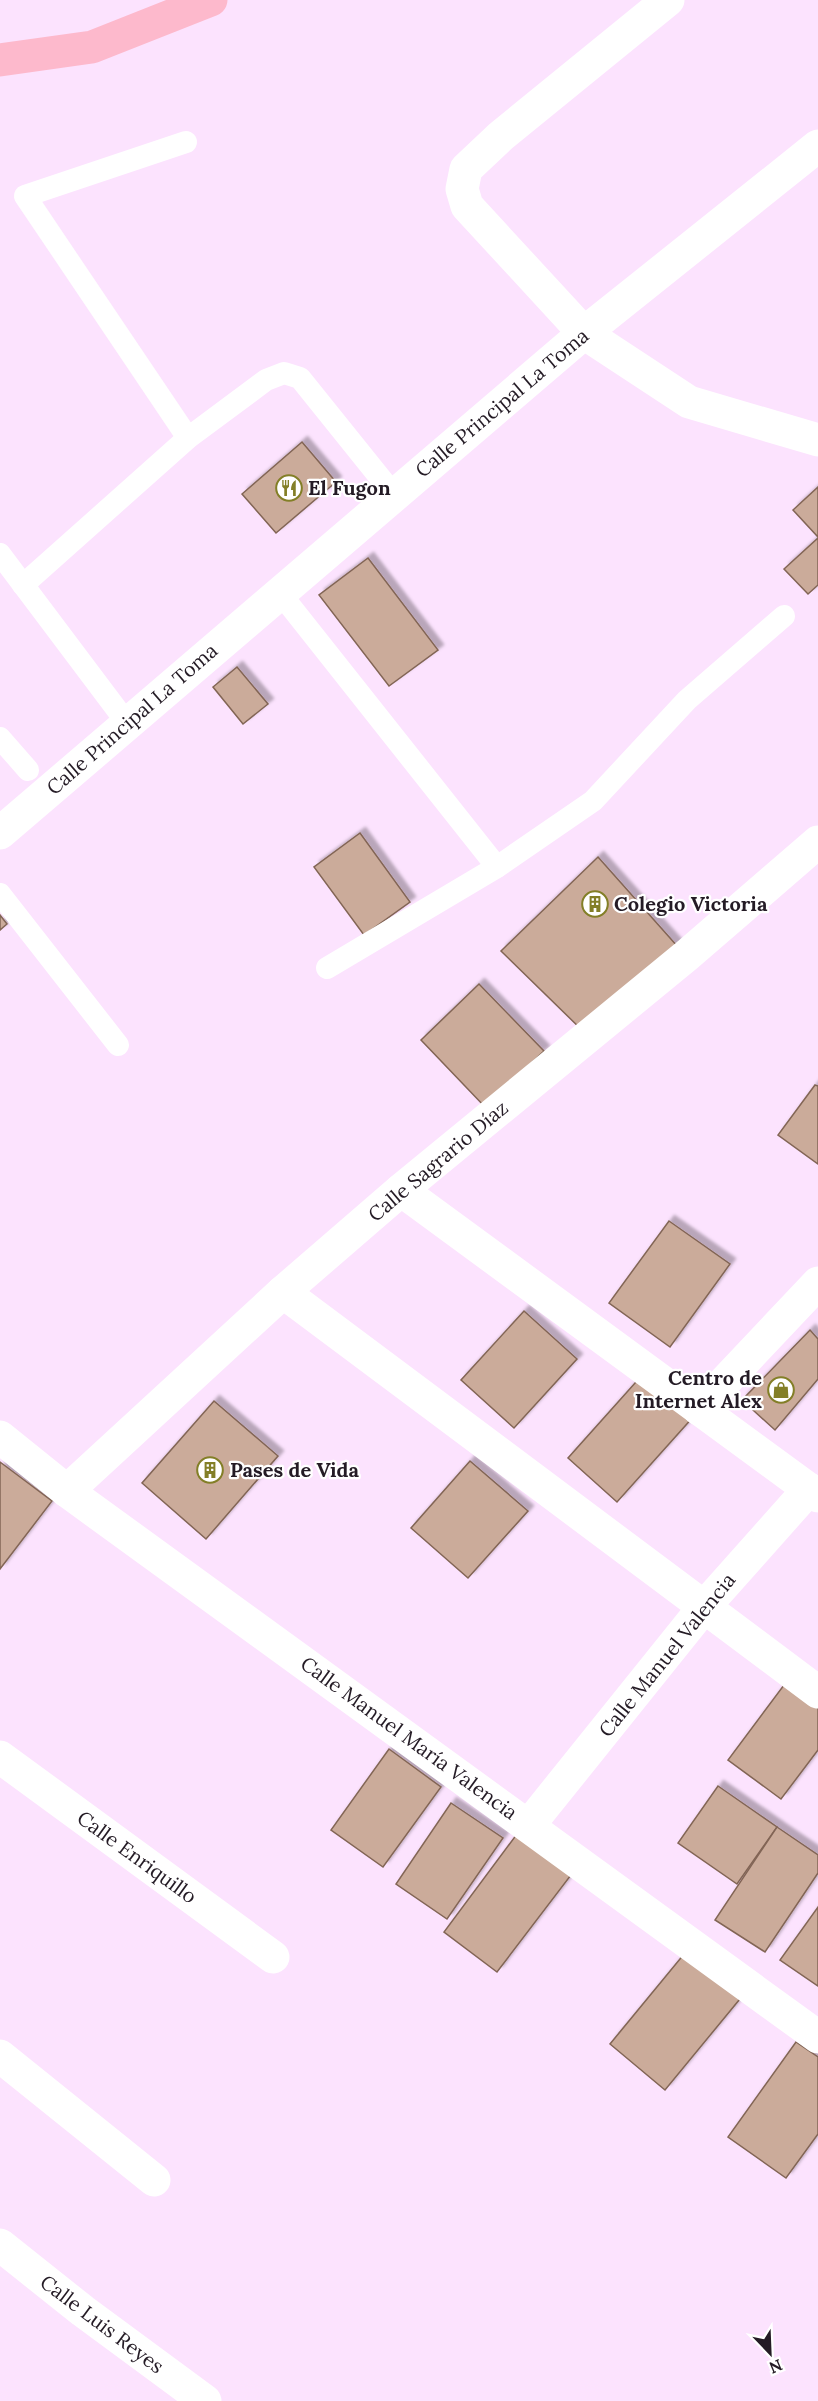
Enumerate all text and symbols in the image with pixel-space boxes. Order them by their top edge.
street label: Calle Principal La Toma [410,323,593,482]
restaurant icon: El Fugon [274,473,304,503]
place label: El Fugon [308,475,391,500]
street label: Calle Principal La Toma [41,638,222,800]
building icon: Colegio Victoria [580,889,610,919]
place label: Colegio Victoria [614,891,768,916]
street label: Calle Sagrario Díaz [363,1095,513,1226]
place label: Centro de Internet Alex [635,1365,762,1413]
shop icon: Centro de Internet Alex [766,1375,796,1405]
building icon: Pases de Vida [195,1455,225,1485]
place label: Pases de Vida [230,1457,360,1482]
street label: Calle Manuel Valencia [593,1568,740,1742]
street label: Calle Manuel María Valencia [296,1650,523,1825]
street label: Calle Enriquillo [73,1805,202,1908]
street label: Calle Luis Reyes [35,2269,169,2378]
north arrow [740,2323,800,2383]
text: N [766,2355,785,2378]

